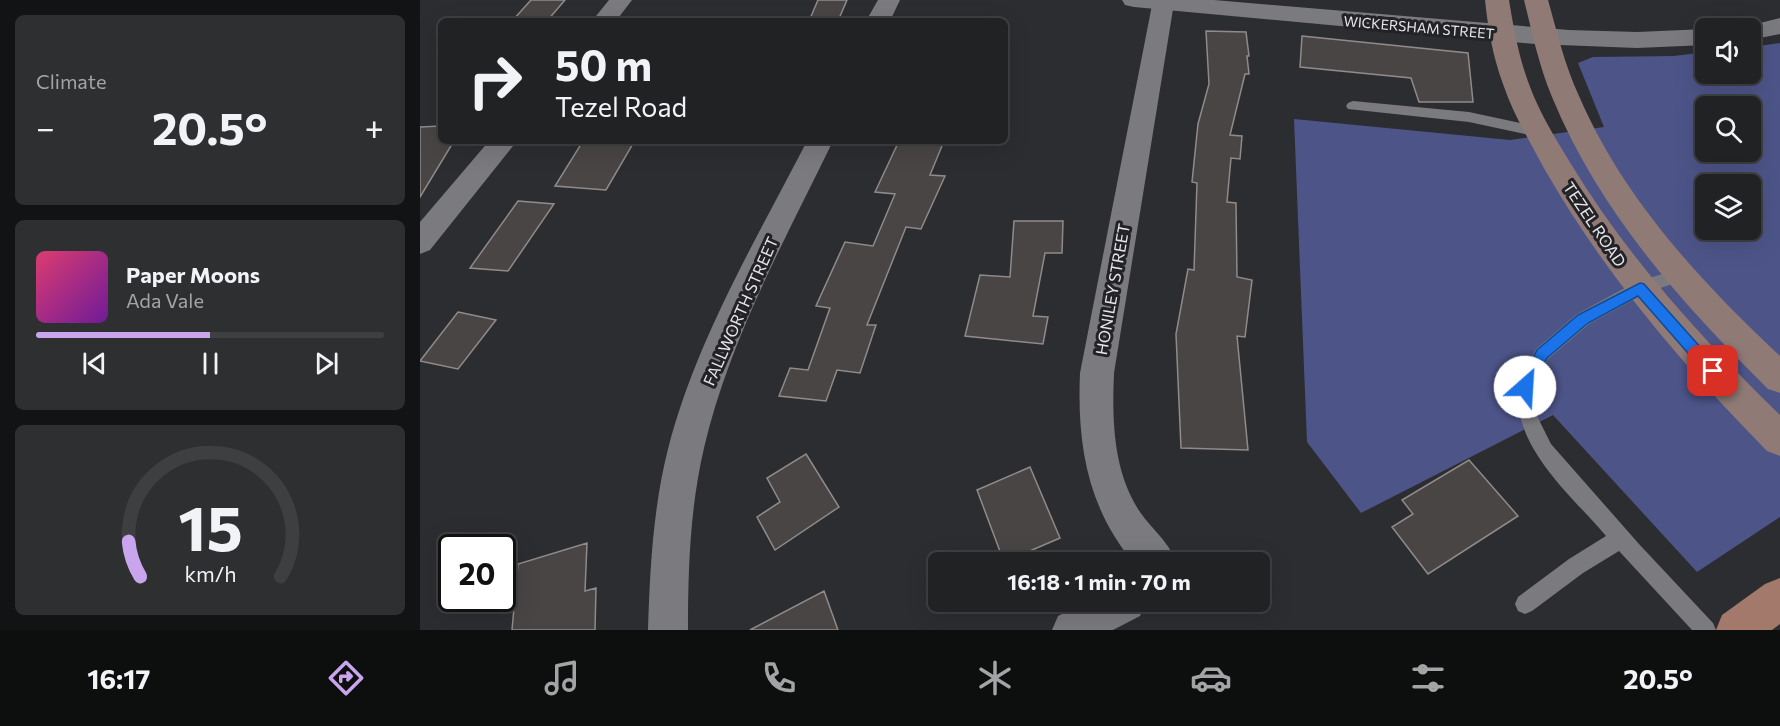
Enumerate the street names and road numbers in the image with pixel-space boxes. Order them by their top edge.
street label: WICKERSHAM STREET [1343,12,1495,42]
street label: TEZEL ROAD [1560,178,1630,270]
street label: HONILEY STREET [1091,222,1133,356]
street label: FALLWORTH STREET [699,234,781,388]

